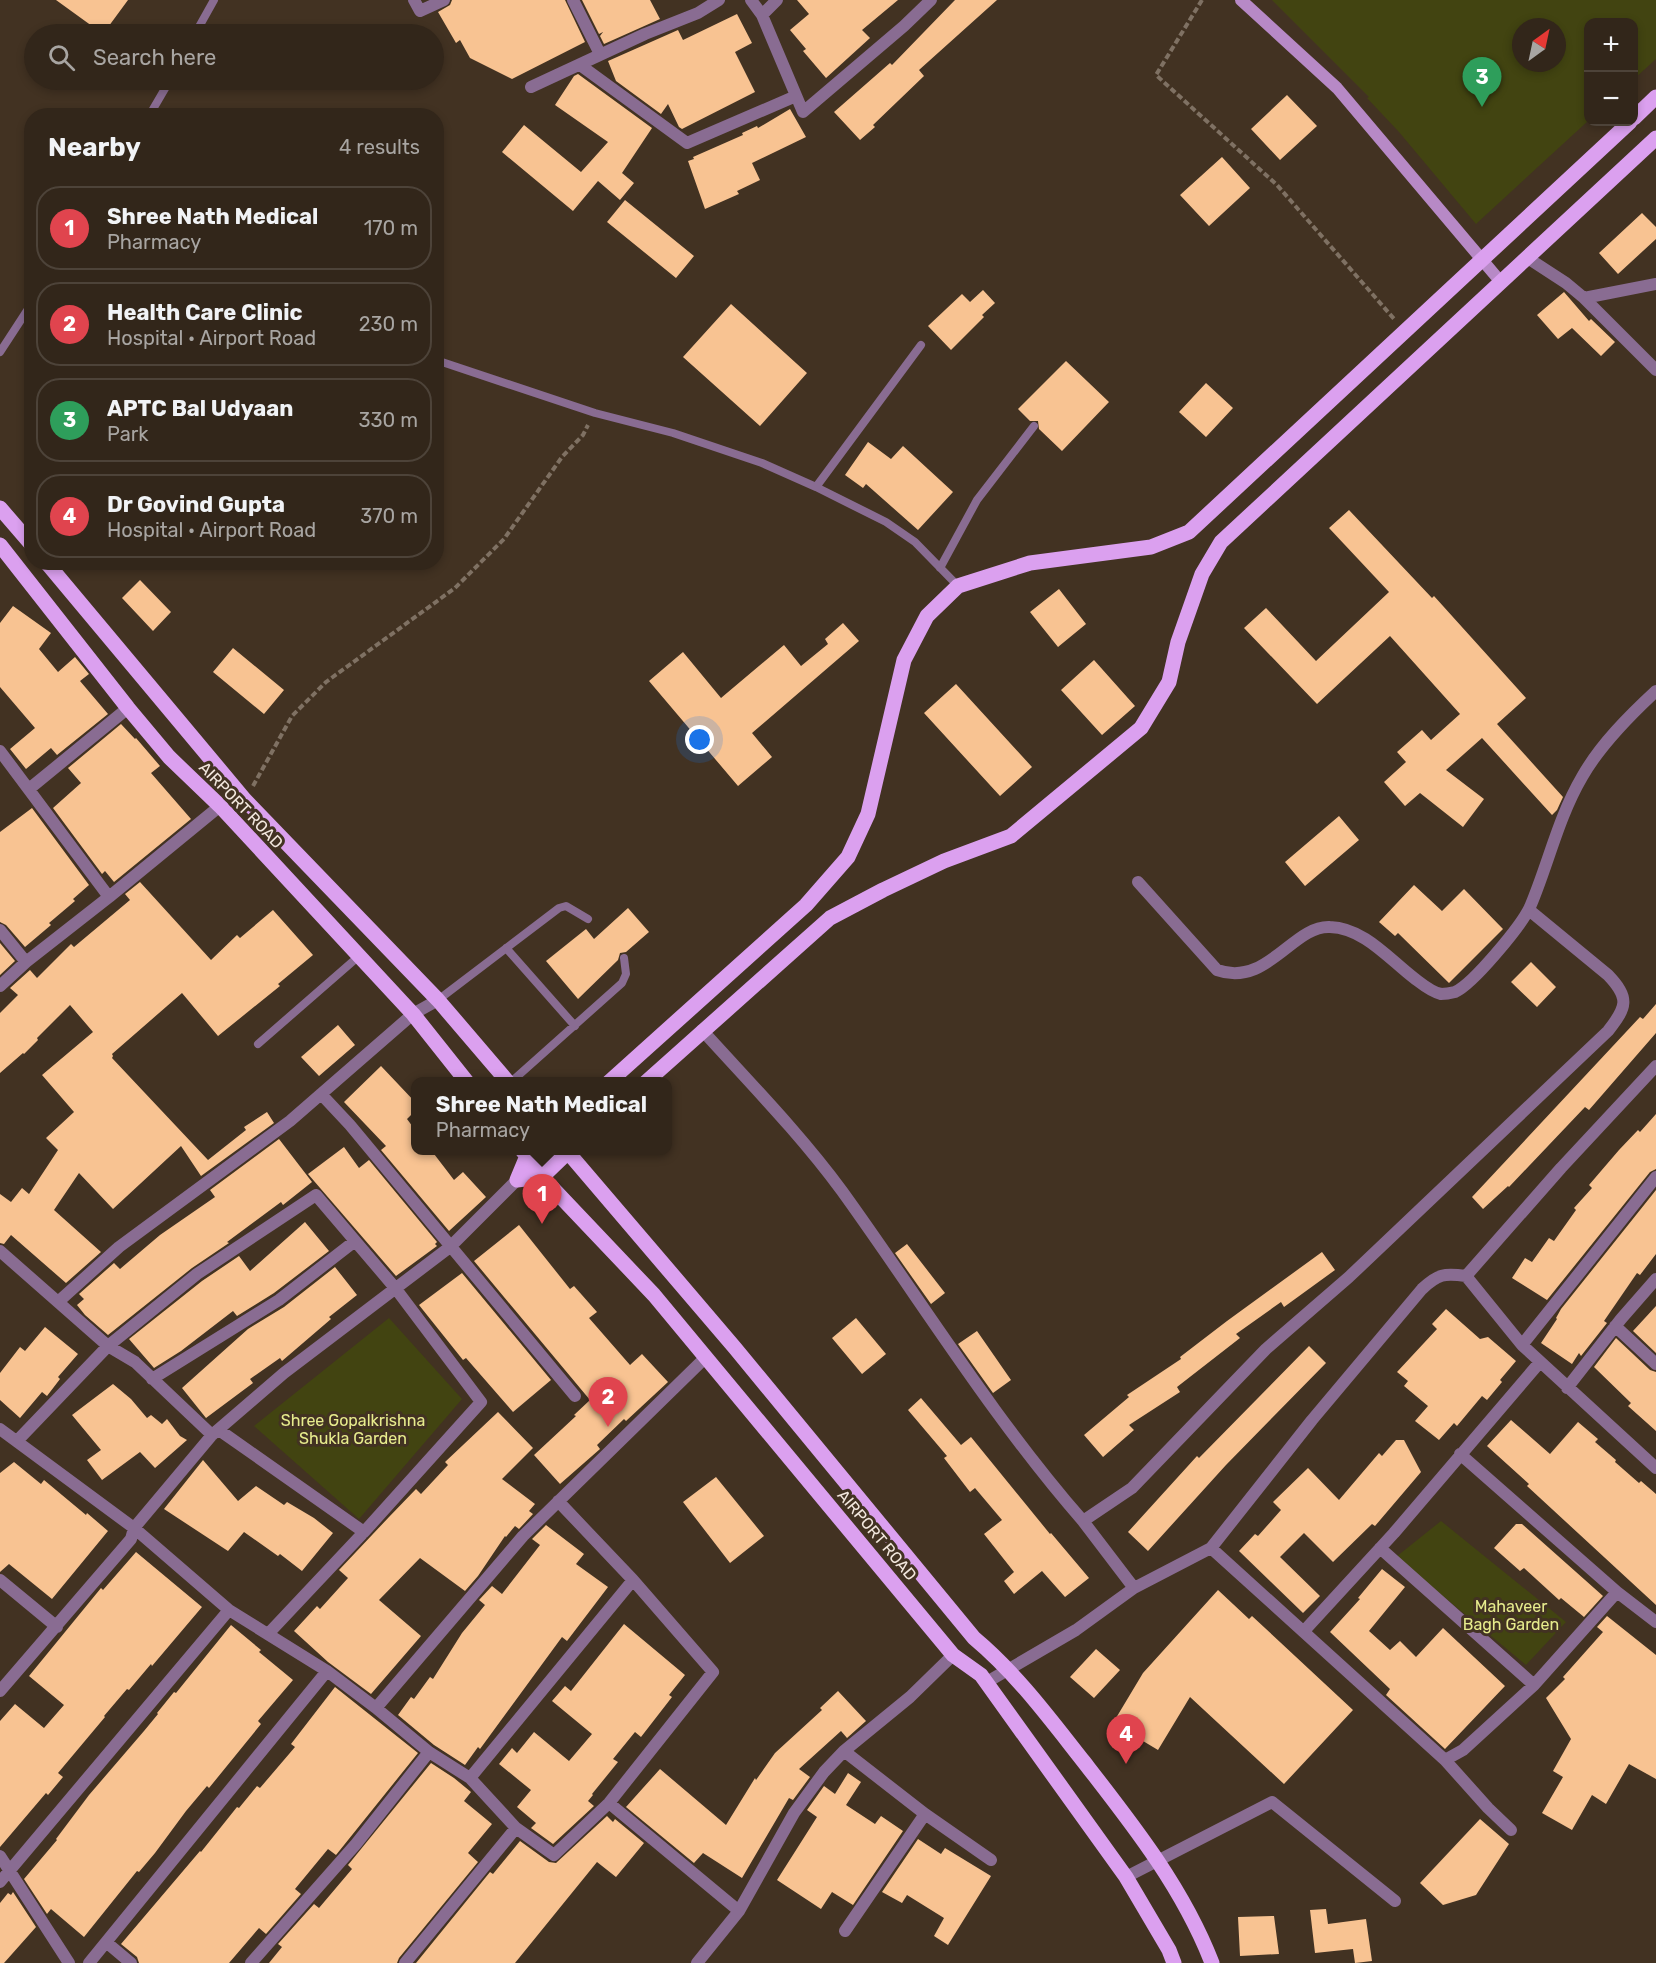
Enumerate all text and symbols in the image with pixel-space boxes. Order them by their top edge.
north arrow [1512,18,1566,72]
map controls [1584,18,1638,126]
button: + [1584,18,1638,72]
search box [24,24,444,90]
icon: search [45,41,78,74]
text: Search here [93,44,216,71]
pin: 3 [1462,57,1502,107]
button: − [1584,72,1638,126]
text: Nearby [48,132,141,163]
text: 4 results [339,135,420,159]
text: Shree Nath Medical [107,203,318,230]
text: 1 [65,216,74,240]
text: 170 m [364,216,418,240]
text: Pharmacy [107,230,201,254]
text: Health Care Clinic [107,299,303,326]
text: 2 [63,312,76,336]
text: 230 m [359,312,418,336]
text: Hospital · Airport Road [107,326,316,350]
text: APTC Bal Udyaan [107,395,293,422]
text: 3 [63,408,76,432]
text: 330 m [359,408,418,432]
text: Park [107,422,149,446]
text: Dr Govind Gupta [107,491,285,518]
text: 4 [63,504,76,528]
text: 370 m [360,504,418,528]
text: Hospital · Airport Road [107,518,316,542]
your location [685,725,714,754]
street label: AIRPORT ROAD [195,758,287,852]
popup [411,1077,672,1155]
text: Shree Nath Medical [436,1091,647,1118]
text: Pharmacy [436,1118,530,1142]
pin: 1 [522,1174,562,1224]
pin: 2 [588,1378,628,1427]
park label: Shree Gopalkrishna Shukla Garden [281,1411,425,1448]
street label: AIRPORT ROAD [834,1486,920,1584]
park label: Mahaveer Bagh Garden [1463,1597,1559,1634]
pin: 4 [1106,1714,1146,1764]

